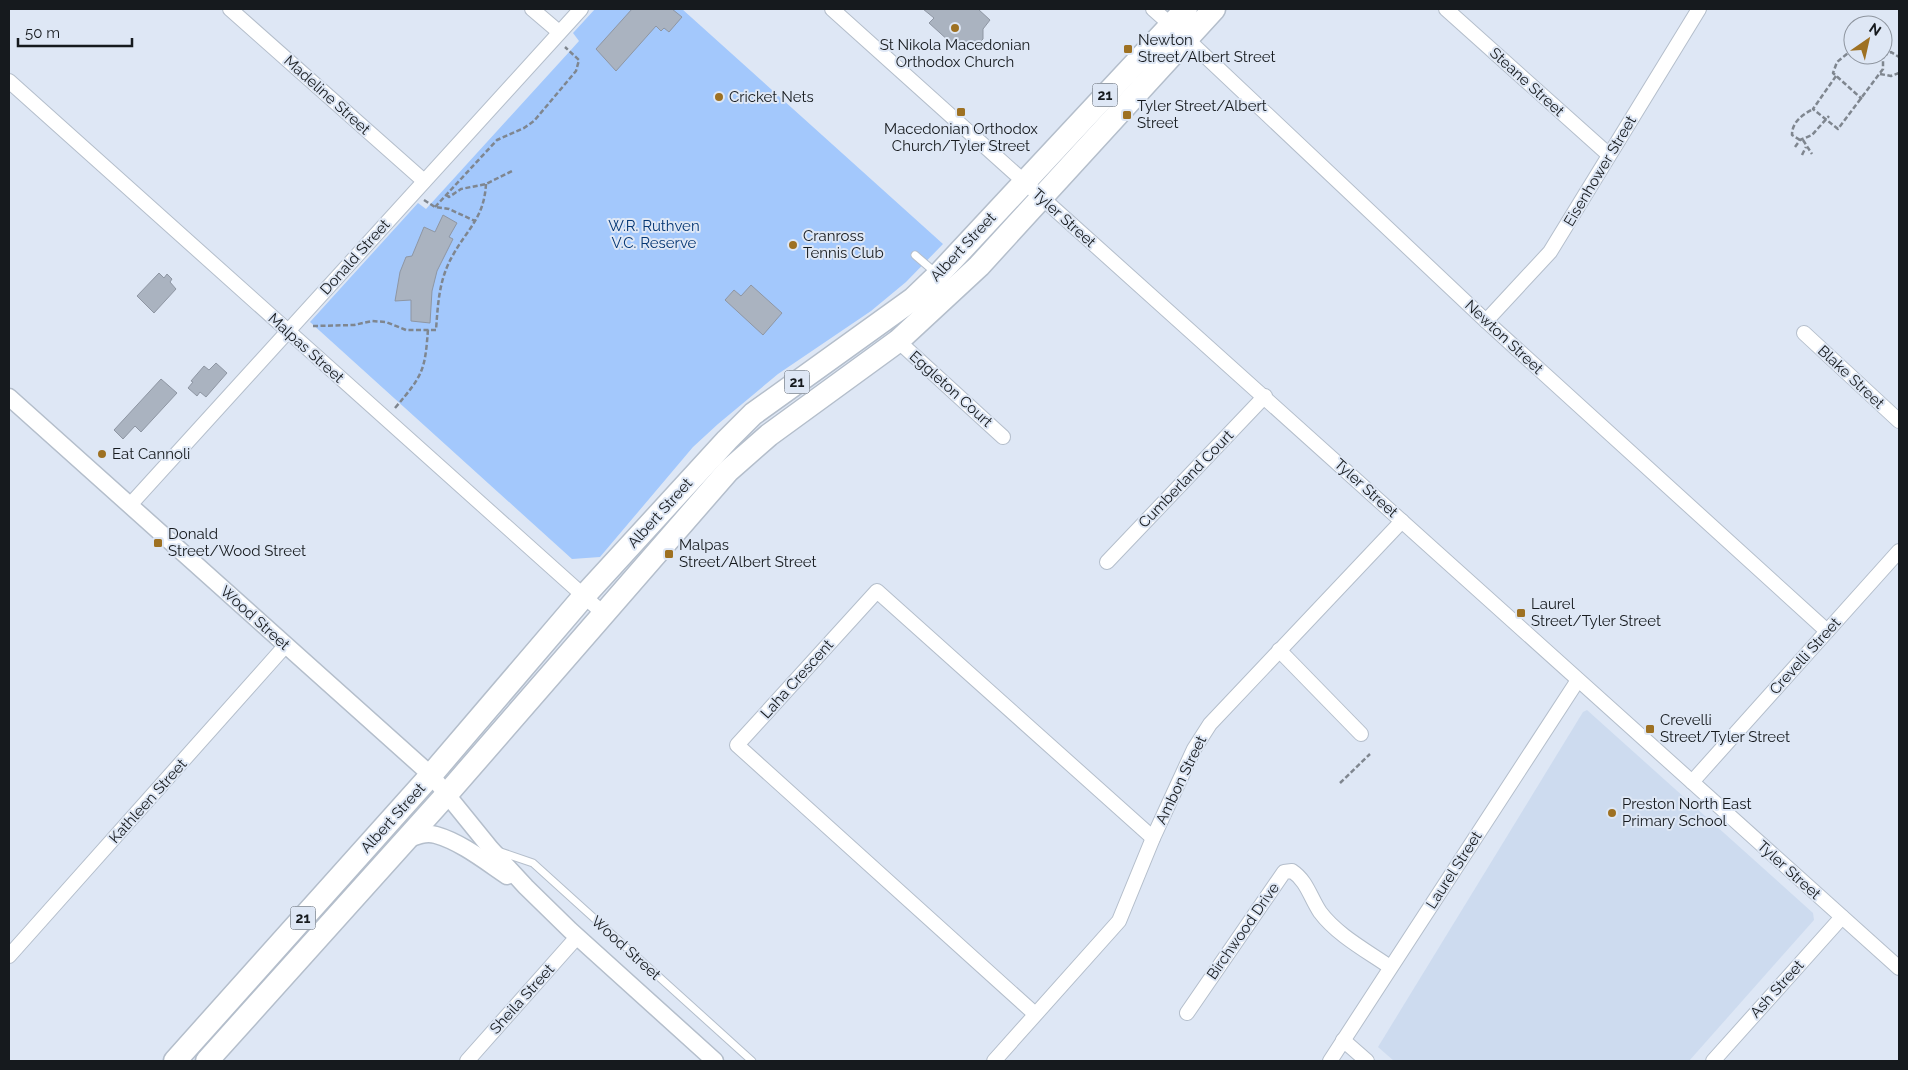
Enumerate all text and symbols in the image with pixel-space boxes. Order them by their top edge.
scale bar [18,15,131,47]
north arrow [1843,15,1893,65]
text: N [1866,20,1884,39]
marker: St Nikola Macedonian Orthodox Church [949,22,961,34]
text: 50 m [25,24,60,42]
place label: Newton Street/Albert Street [1138,31,1275,66]
place label: St Nikola Macedonian Orthodox Church [880,36,1030,71]
marker: Newton Street/Albert Street [1122,43,1134,55]
street label: Steane Street [1486,44,1568,120]
street label: Madeline Street [280,52,374,138]
road number: 21 [1092,84,1118,106]
place label: Cricket Nets [729,88,814,106]
marker: Cricket Nets [713,91,725,103]
place label: Tyler Street/Albert Street [1137,97,1267,132]
marker: Macedonian Orthodox Church/Tyler Street [955,106,967,118]
marker: Tyler Street/Albert Street [1121,109,1133,121]
street label: Eisenhower Street [1560,113,1640,229]
place label: Macedonian Orthodox Church/Tyler Street [884,120,1038,155]
street label: Tyler Street [1029,185,1099,251]
street label: Albert Street [926,209,1000,285]
street label: Donald Street [316,216,394,298]
park label: W.R. Ruthven V.C. Reserve [608,217,700,252]
place label: Cranross Tennis Club [803,227,884,262]
marker: Cranross Tennis Club [787,239,799,251]
street label: Newton Street [1461,296,1547,378]
street label: Malpas Street [265,309,347,387]
street label: Blake Street [1814,342,1888,412]
street label: Eggleton Court [906,347,996,431]
road number: 21 [784,371,810,394]
street label: Cumberland Court [1135,426,1237,532]
place label: Eat Cannoli [112,445,190,463]
marker: Eat Cannoli [96,448,108,460]
street label: Tyler Street [1331,455,1401,521]
street label: Albert Street [624,474,696,552]
place label: Donald Street/Wood Street [168,525,306,560]
place label: Malpas Street/Albert Street [679,536,816,571]
marker: Donald Street/Wood Street [152,537,164,549]
marker: Malpas Street/Albert Street [663,548,675,560]
street label: Wood Street [217,582,293,654]
place label: Laurel Street/Tyler Street [1531,595,1661,630]
marker: Laurel Street/Tyler Street [1515,607,1527,619]
street label: Crevelli Street [1766,614,1844,698]
street label: Laha Crescent [757,636,837,722]
place label: Crevelli Street/Tyler Street [1660,711,1790,746]
marker: Crevelli Street/Tyler Street [1644,723,1656,735]
street label: Ambon Street [1152,733,1210,827]
street label: Kathleen Street [105,755,191,847]
street label: Albert Street [357,779,429,857]
place label: Preston North East Primary School [1622,795,1752,830]
marker: Preston North East Primary School [1606,807,1618,819]
street label: Laurel Street [1422,828,1486,912]
street label: Tyler Street [1754,837,1824,903]
street label: Birchwood Drive [1203,879,1283,983]
road number: 21 [290,906,316,930]
street label: Wood Street [588,912,664,984]
street label: Ash Street [1746,956,1808,1022]
street label: Sheila Street [486,960,558,1038]

